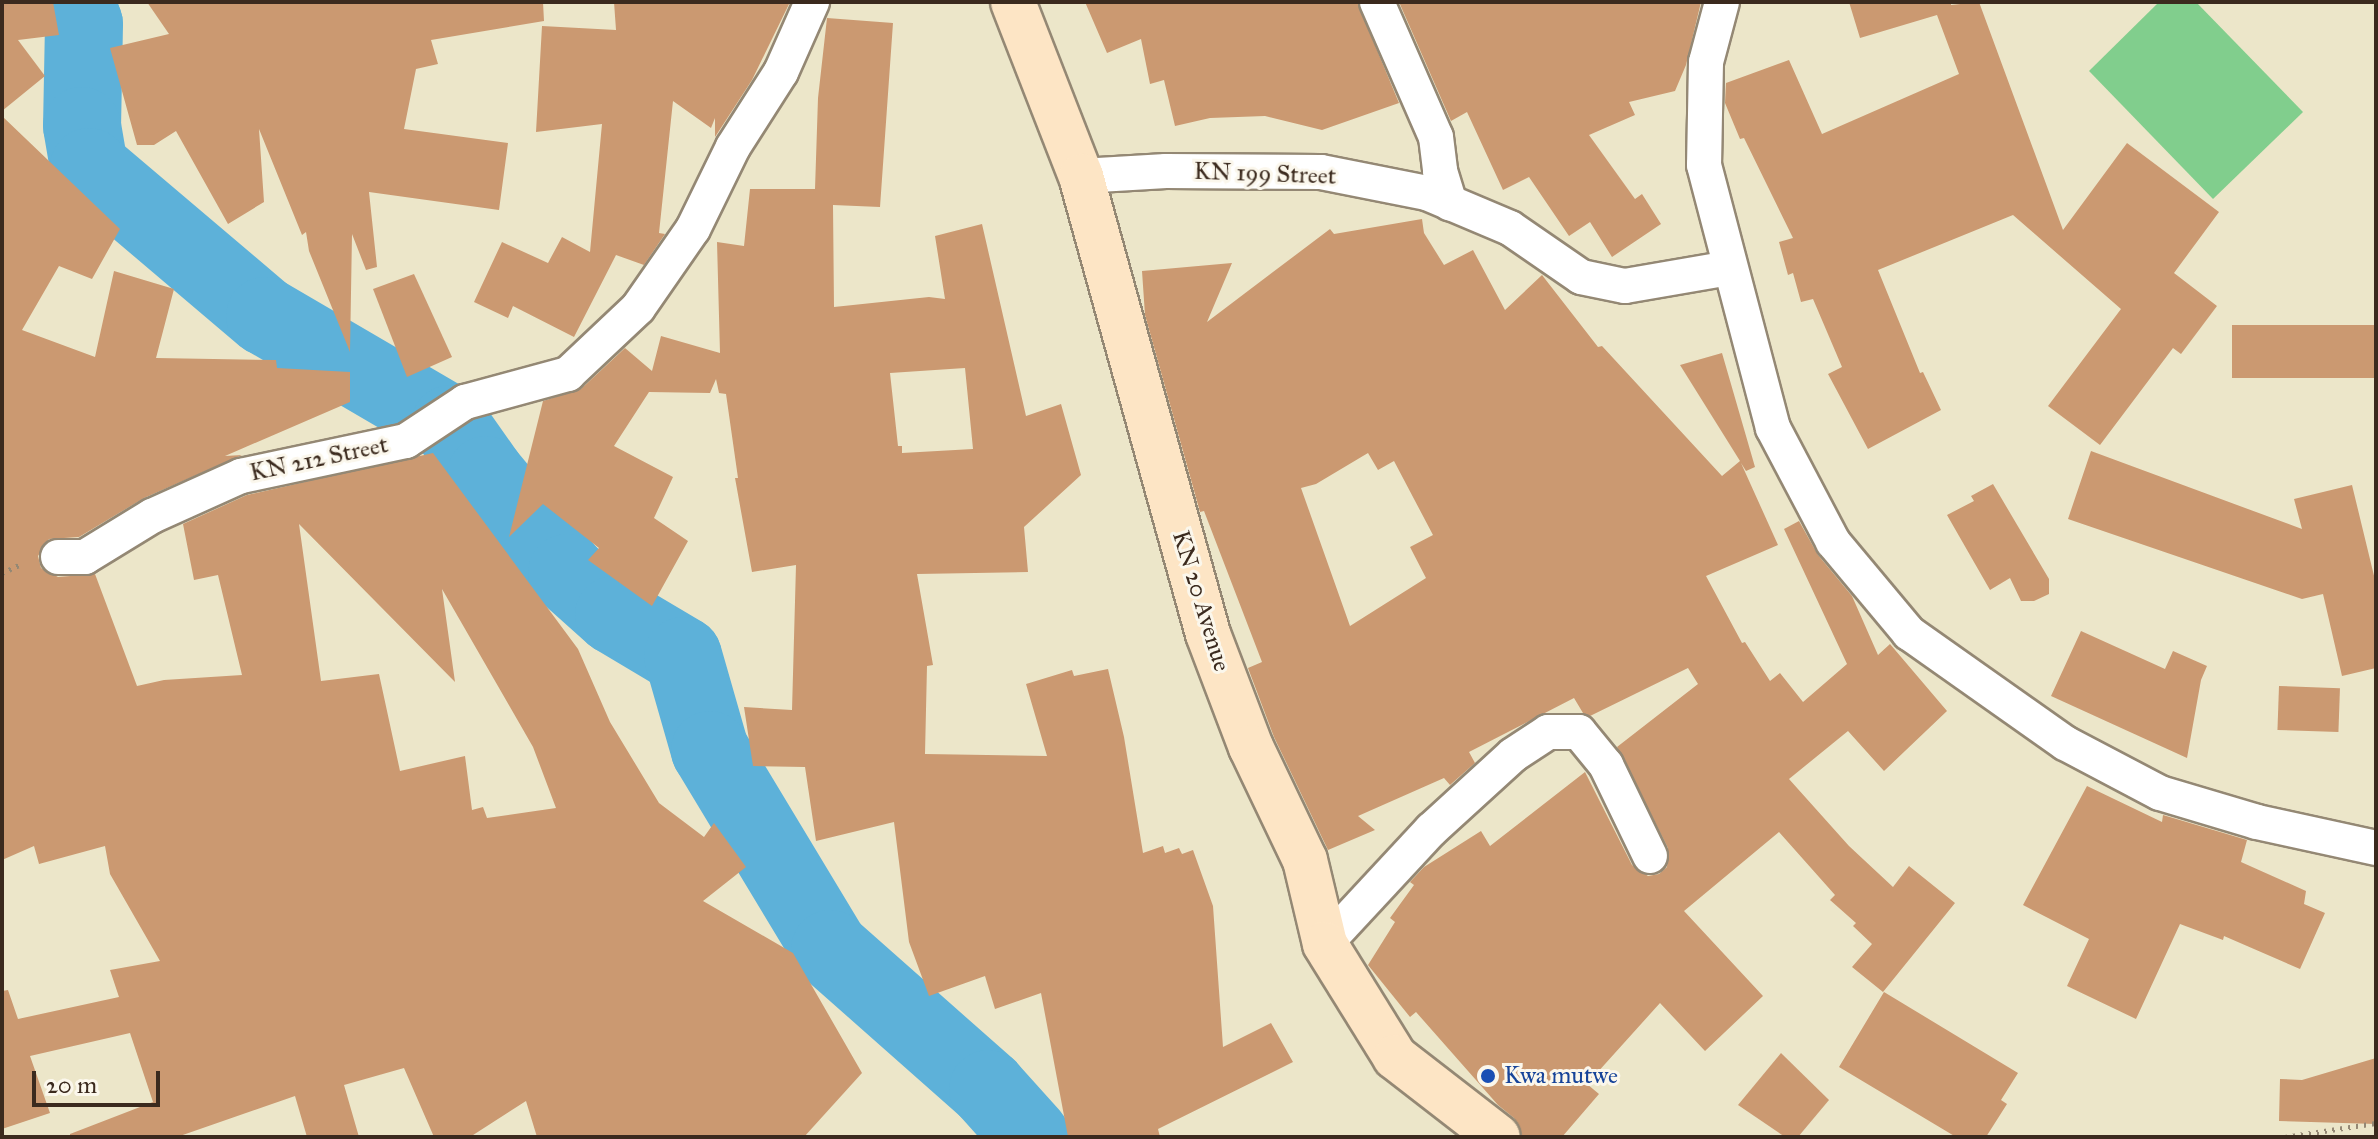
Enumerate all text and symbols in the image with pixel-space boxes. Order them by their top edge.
street label: KN 199 Street [1193,157,1337,191]
street label: KN 212 Street [247,430,391,488]
street label: KN 20 Avenue [1166,527,1236,675]
scale bar [36,1055,164,1105]
place label: Kwa mutwe [1504,1062,1618,1090]
marker: Kwa mutwe [1479,1067,1497,1085]
text: 20 m [46,1070,97,1100]

